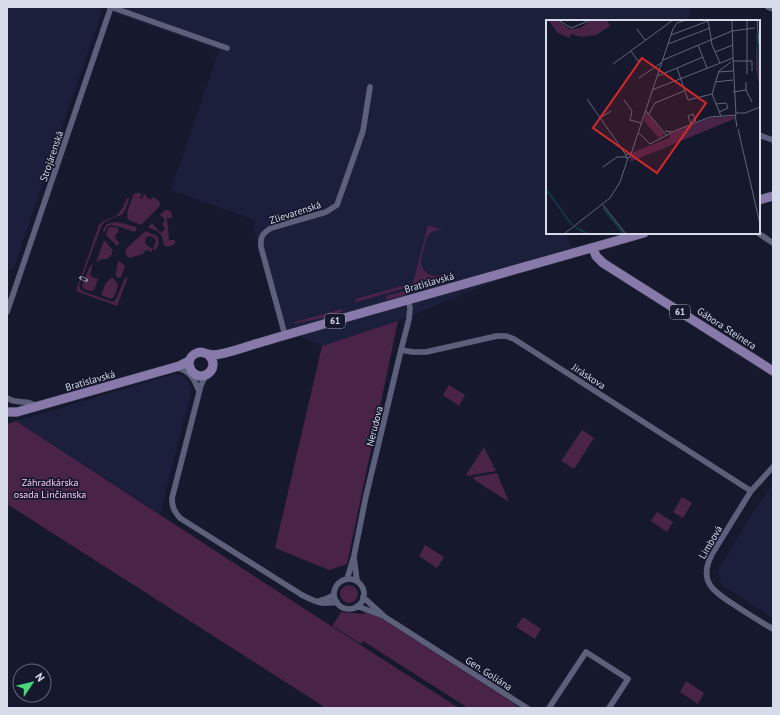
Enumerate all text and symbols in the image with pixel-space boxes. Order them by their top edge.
inset map [546,20,760,234]
street label: Strojárenská [37,129,66,183]
street label: Zlievarenská [268,198,323,227]
street label: Bratislavská [403,269,456,296]
street label: Gábora Steinera [695,304,759,352]
road number: 61 [670,305,690,319]
road number: 61 [325,314,345,328]
street label: Jiráskova [568,360,608,392]
street label: Bratislavská [64,367,117,394]
street label: Nerudova [363,405,386,448]
park label: Záhradkárska osada Linčianska [14,476,86,501]
street label: Limbová [696,523,725,561]
street label: Gen. Goliána [463,653,515,693]
north arrow [12,663,52,703]
text: N [32,670,48,684]

